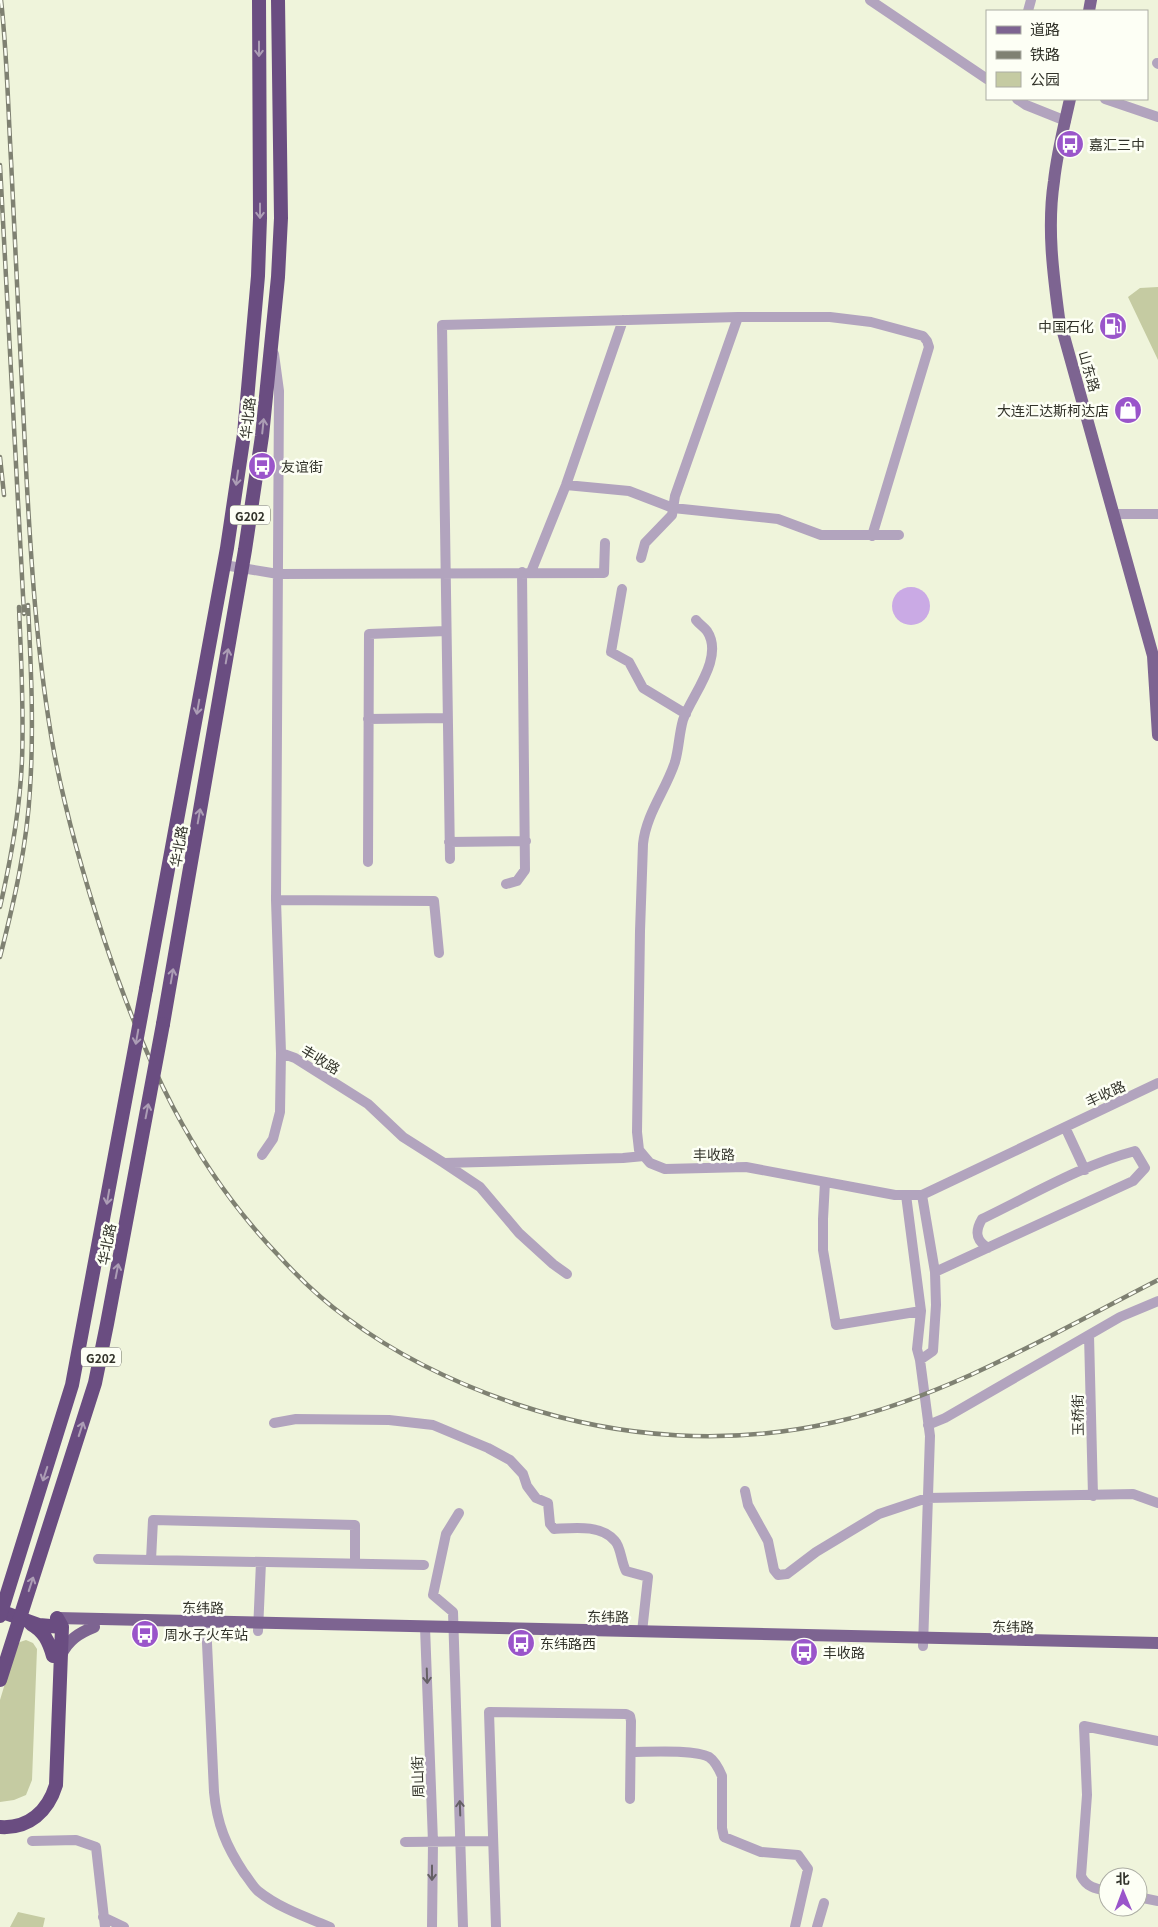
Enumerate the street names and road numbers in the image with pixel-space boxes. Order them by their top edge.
street label: 山东路 [1075,348,1105,394]
street label: 华北路 [235,396,259,440]
road number: G202 [230,506,270,524]
street label: 华北路 [165,824,191,868]
street label: 丰收路 [298,1040,344,1078]
street label: 丰收路 [1082,1075,1128,1111]
street label: 丰收路 [693,1144,735,1164]
street label: 华北路 [92,1221,120,1267]
road number: G202 [81,1348,121,1366]
street label: 玉桥街 [1067,1394,1087,1436]
street label: 东纬路 [182,1597,224,1617]
street label: 东纬路 [587,1606,629,1626]
street label: 东纬路 [992,1616,1034,1636]
street label: 周山街 [406,1756,428,1798]

